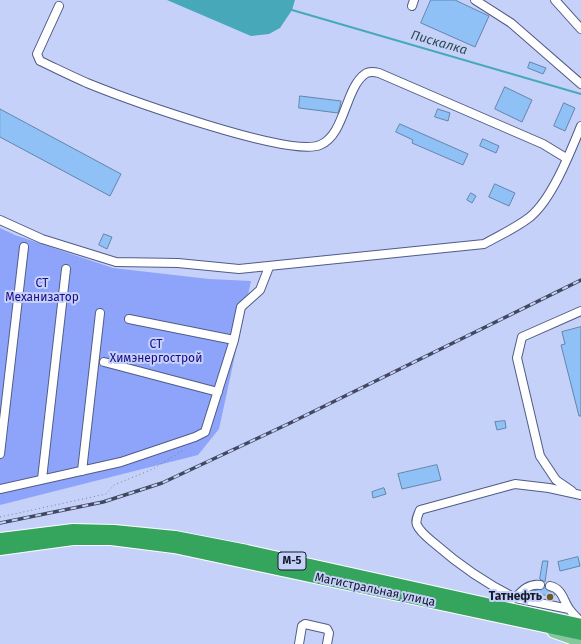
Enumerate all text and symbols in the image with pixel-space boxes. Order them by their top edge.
water label: Пискалка [409,27,469,59]
park label: СТ Механизатор [5,277,79,305]
park label: СТ Химэнергострой [110,338,202,366]
road number: М-5 [278,552,306,570]
street label: Магистральная улица [313,570,437,610]
place label: Татнефть [489,590,542,604]
marker: Татнефть [545,592,555,602]

